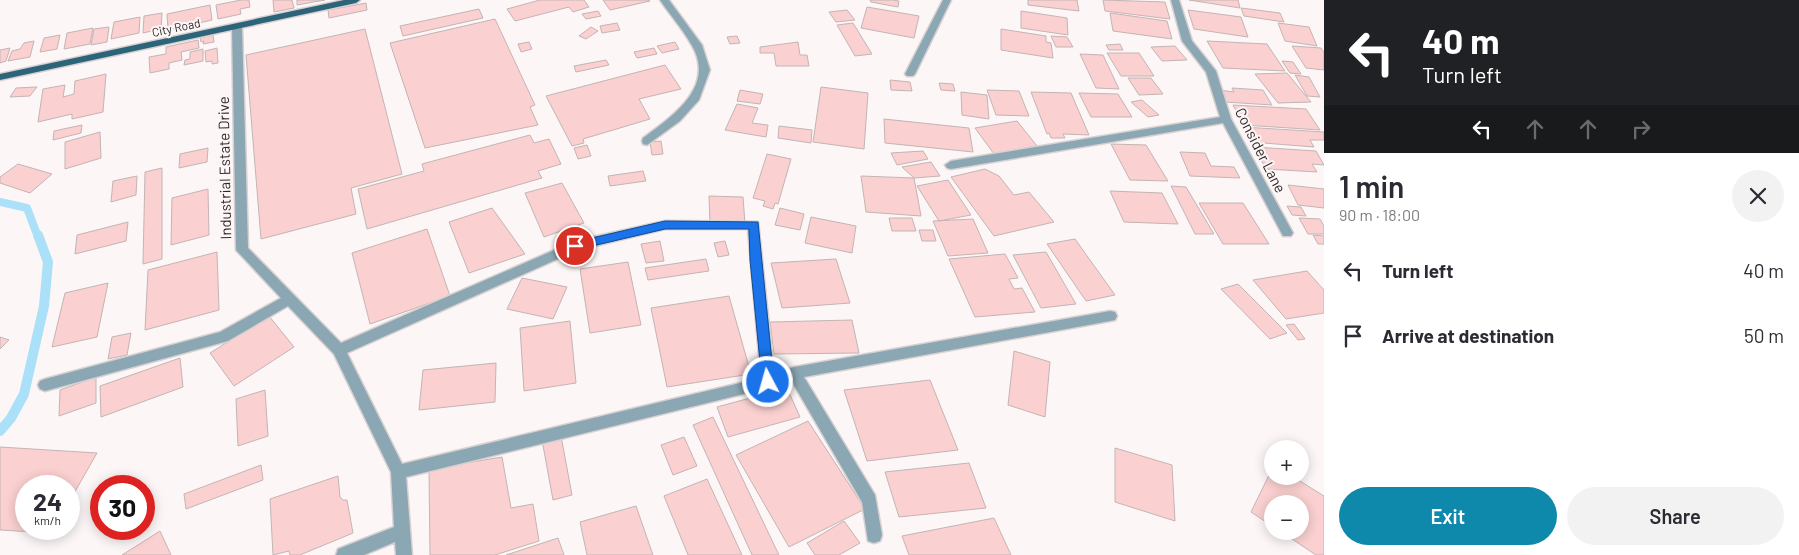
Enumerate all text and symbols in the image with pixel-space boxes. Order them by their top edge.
street label: City Road [150,15,202,39]
text: 40 m [1422,19,1499,61]
icon: left [1339,20,1404,85]
text: Turn left [1422,61,1502,87]
street label: Industrial Estate Drive [214,96,234,240]
street label: Consider Lane [1232,104,1290,196]
icon: left [1468,115,1496,143]
icon: ahead [1521,115,1549,143]
icon: ahead [1574,115,1602,143]
icon: right [1627,115,1655,143]
text: 1 min [1339,168,1404,204]
button: close [1732,170,1784,222]
text: 90 m · 18:00 [1339,205,1420,224]
pin [554,225,596,267]
icon: arrive [561,232,589,260]
icon: left [1339,257,1367,285]
text: Turn left [1382,259,1453,282]
text: 40 m [1743,259,1784,282]
icon: arrive [1339,322,1367,350]
text: Arrive at destination [1382,324,1554,347]
text: 50 m [1744,324,1784,347]
position arrow [741,355,793,407]
map controls [1264,440,1309,540]
button: + [1264,440,1309,485]
speed limit sign: 30 [90,475,155,540]
text: 24 [33,486,62,516]
button: Exit [1339,487,1557,545]
button: Share [1567,487,1784,545]
button: − [1264,495,1309,540]
text: km/h [34,513,61,527]

